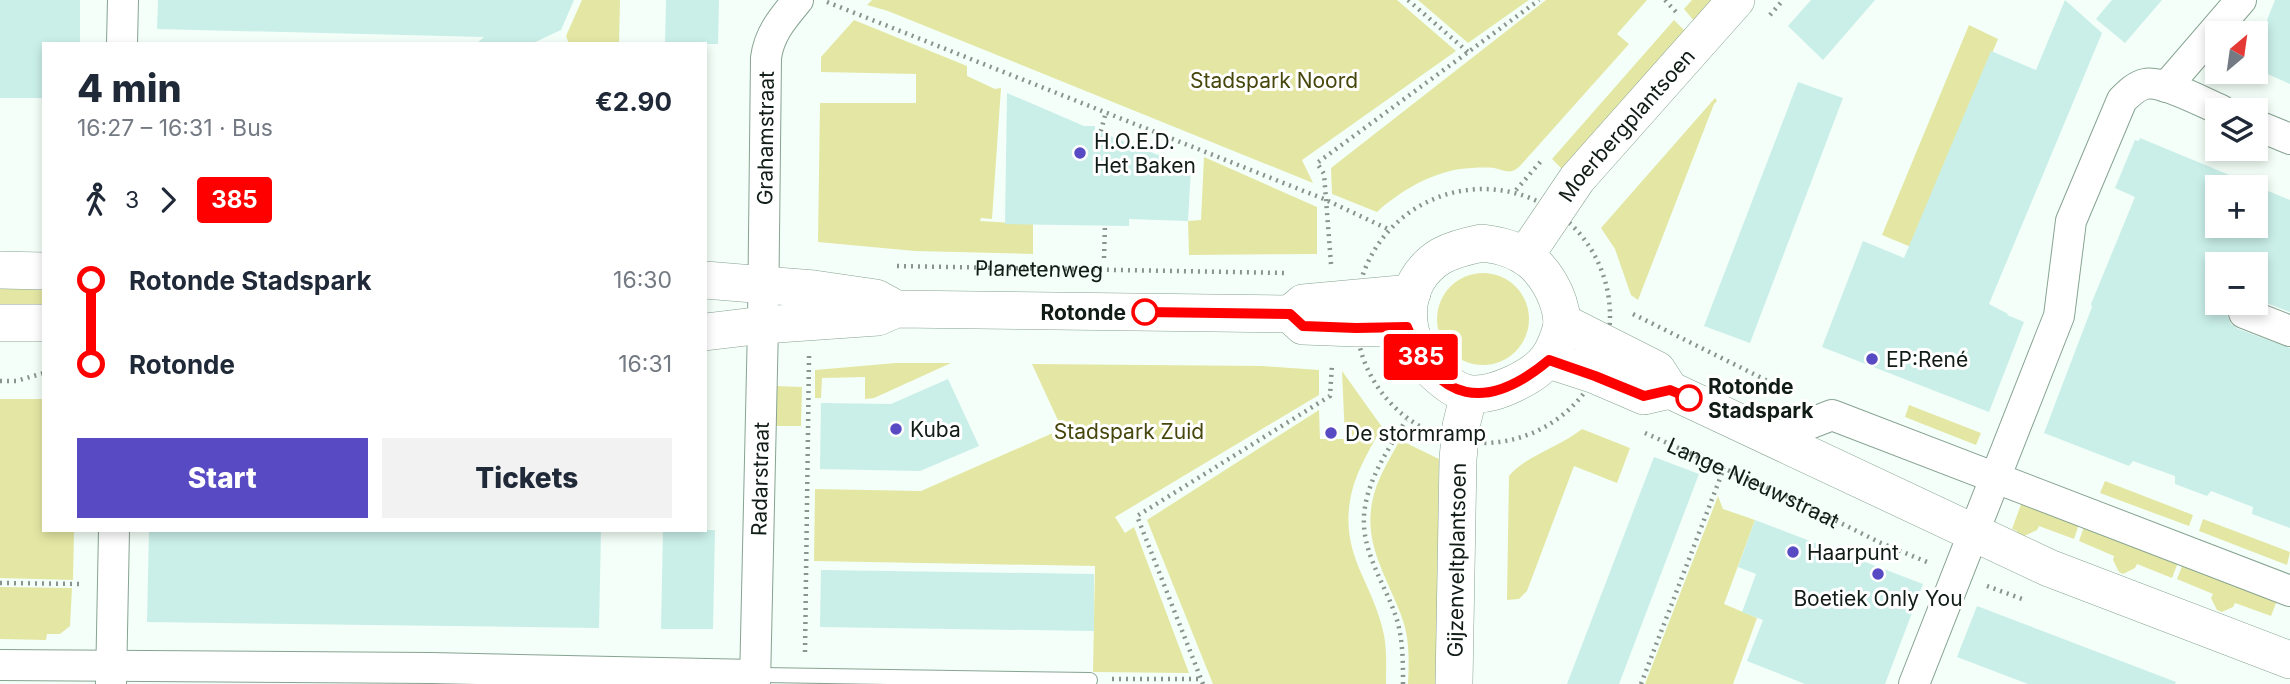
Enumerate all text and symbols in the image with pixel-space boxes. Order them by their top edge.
north arrow [2205,21,2268,84]
map controls [2205,21,2268,315]
street label: Moerbergplantsoen [1553,43,1700,206]
text: 4 min [77,65,182,111]
park label: Stadspark Noord [1190,68,1358,93]
street label: Grahamstraat [752,71,778,205]
text: €2.90 [595,86,672,117]
button: layers [2205,98,2268,161]
text: 16:27 – 16:31 · Bus [77,114,273,142]
place label: H.O.E.D. Het Baken [1094,129,1196,178]
marker: H.O.E.D. Het Baken [1072,145,1088,161]
button: + [2205,175,2268,238]
icon: walk [77,181,115,219]
icon: forward [149,181,187,219]
text: 385 [211,185,258,214]
text: 3 [125,186,139,214]
button: − [2205,252,2268,315]
street label: Planetenweg [975,255,1103,282]
text: Rotonde Stadspark [129,265,372,296]
text: 16:30 [613,266,672,294]
marker: Rotonde [1132,299,1158,325]
place label: Rotonde [1040,300,1126,325]
line badge: 385 [1381,334,1461,380]
text: 385 [1398,342,1444,371]
place label: EP:René [1886,347,1968,372]
text: Rotonde [129,349,235,380]
text: 16:31 [618,350,672,378]
marker: EP:René [1864,351,1880,367]
place label: Rotonde Stadspark [1708,374,1814,423]
marker: Rotonde Stadspark [1676,385,1702,411]
place label: Kuba [910,417,961,442]
park label: Stadspark Zuid [1054,419,1204,444]
marker: Kuba [888,421,904,437]
place label: De stormramp [1345,421,1486,446]
street label: Radarstraat [746,422,773,536]
marker: De stormramp [1323,425,1339,441]
street label: Lange Nieuwstraat [1664,432,1843,533]
button: Start [77,438,368,518]
button: Tickets [382,438,672,518]
street label: Gijzenveltplantsoen [1442,462,1470,658]
place label: Haarpunt [1807,540,1899,565]
marker: Haarpunt [1785,544,1801,560]
marker: Boetiek Only You [1870,566,1886,582]
place label: Boetiek Only You [1793,586,1963,611]

